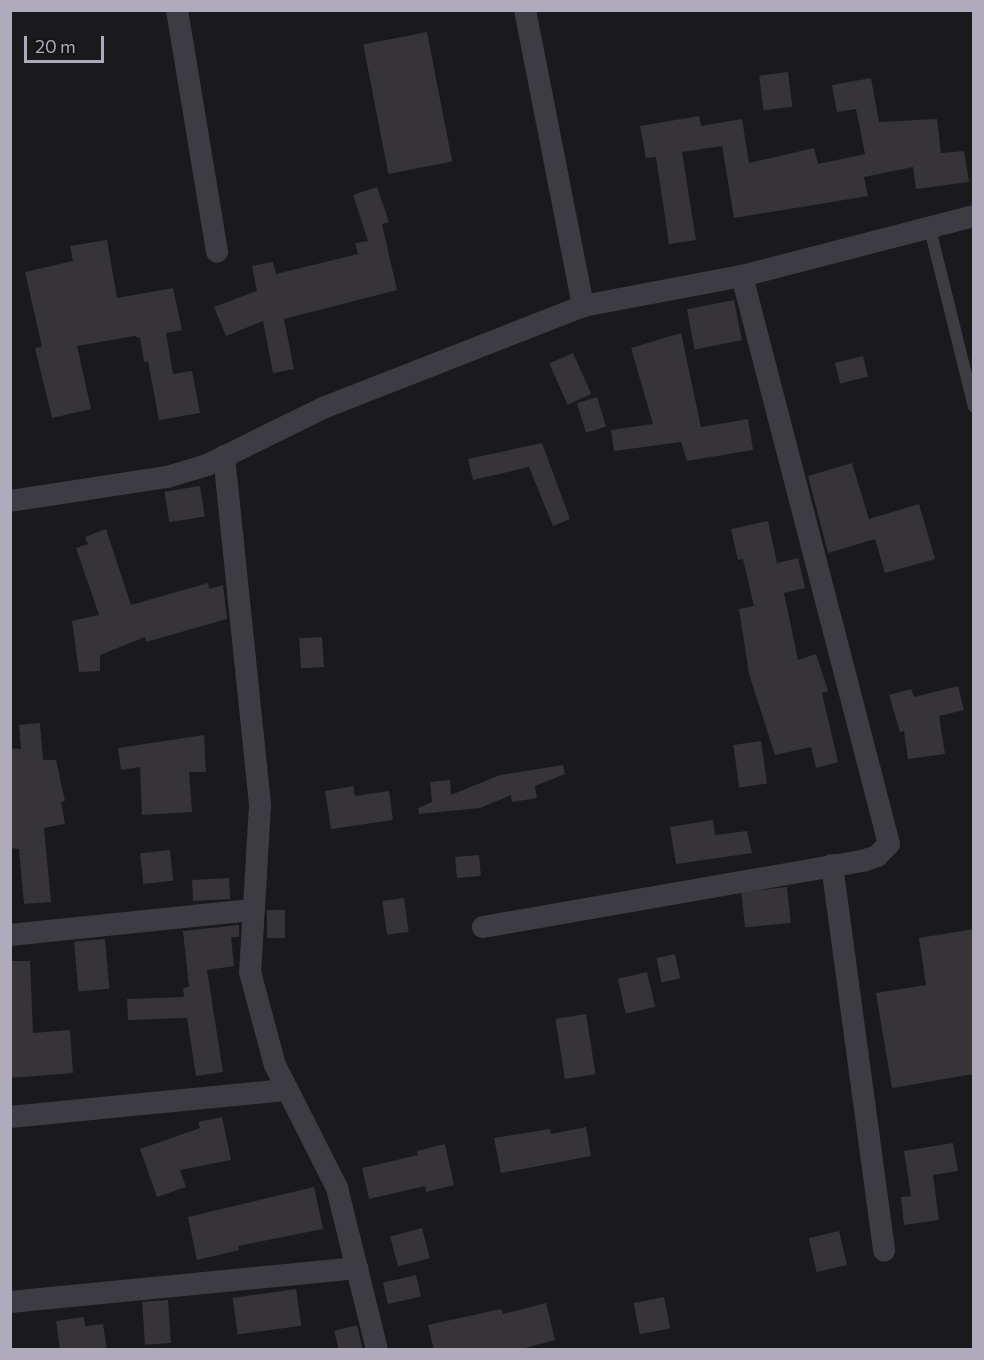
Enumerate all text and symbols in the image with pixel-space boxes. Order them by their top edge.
scale bar [27,24,106,62]
text: 20 m [35,35,76,57]

